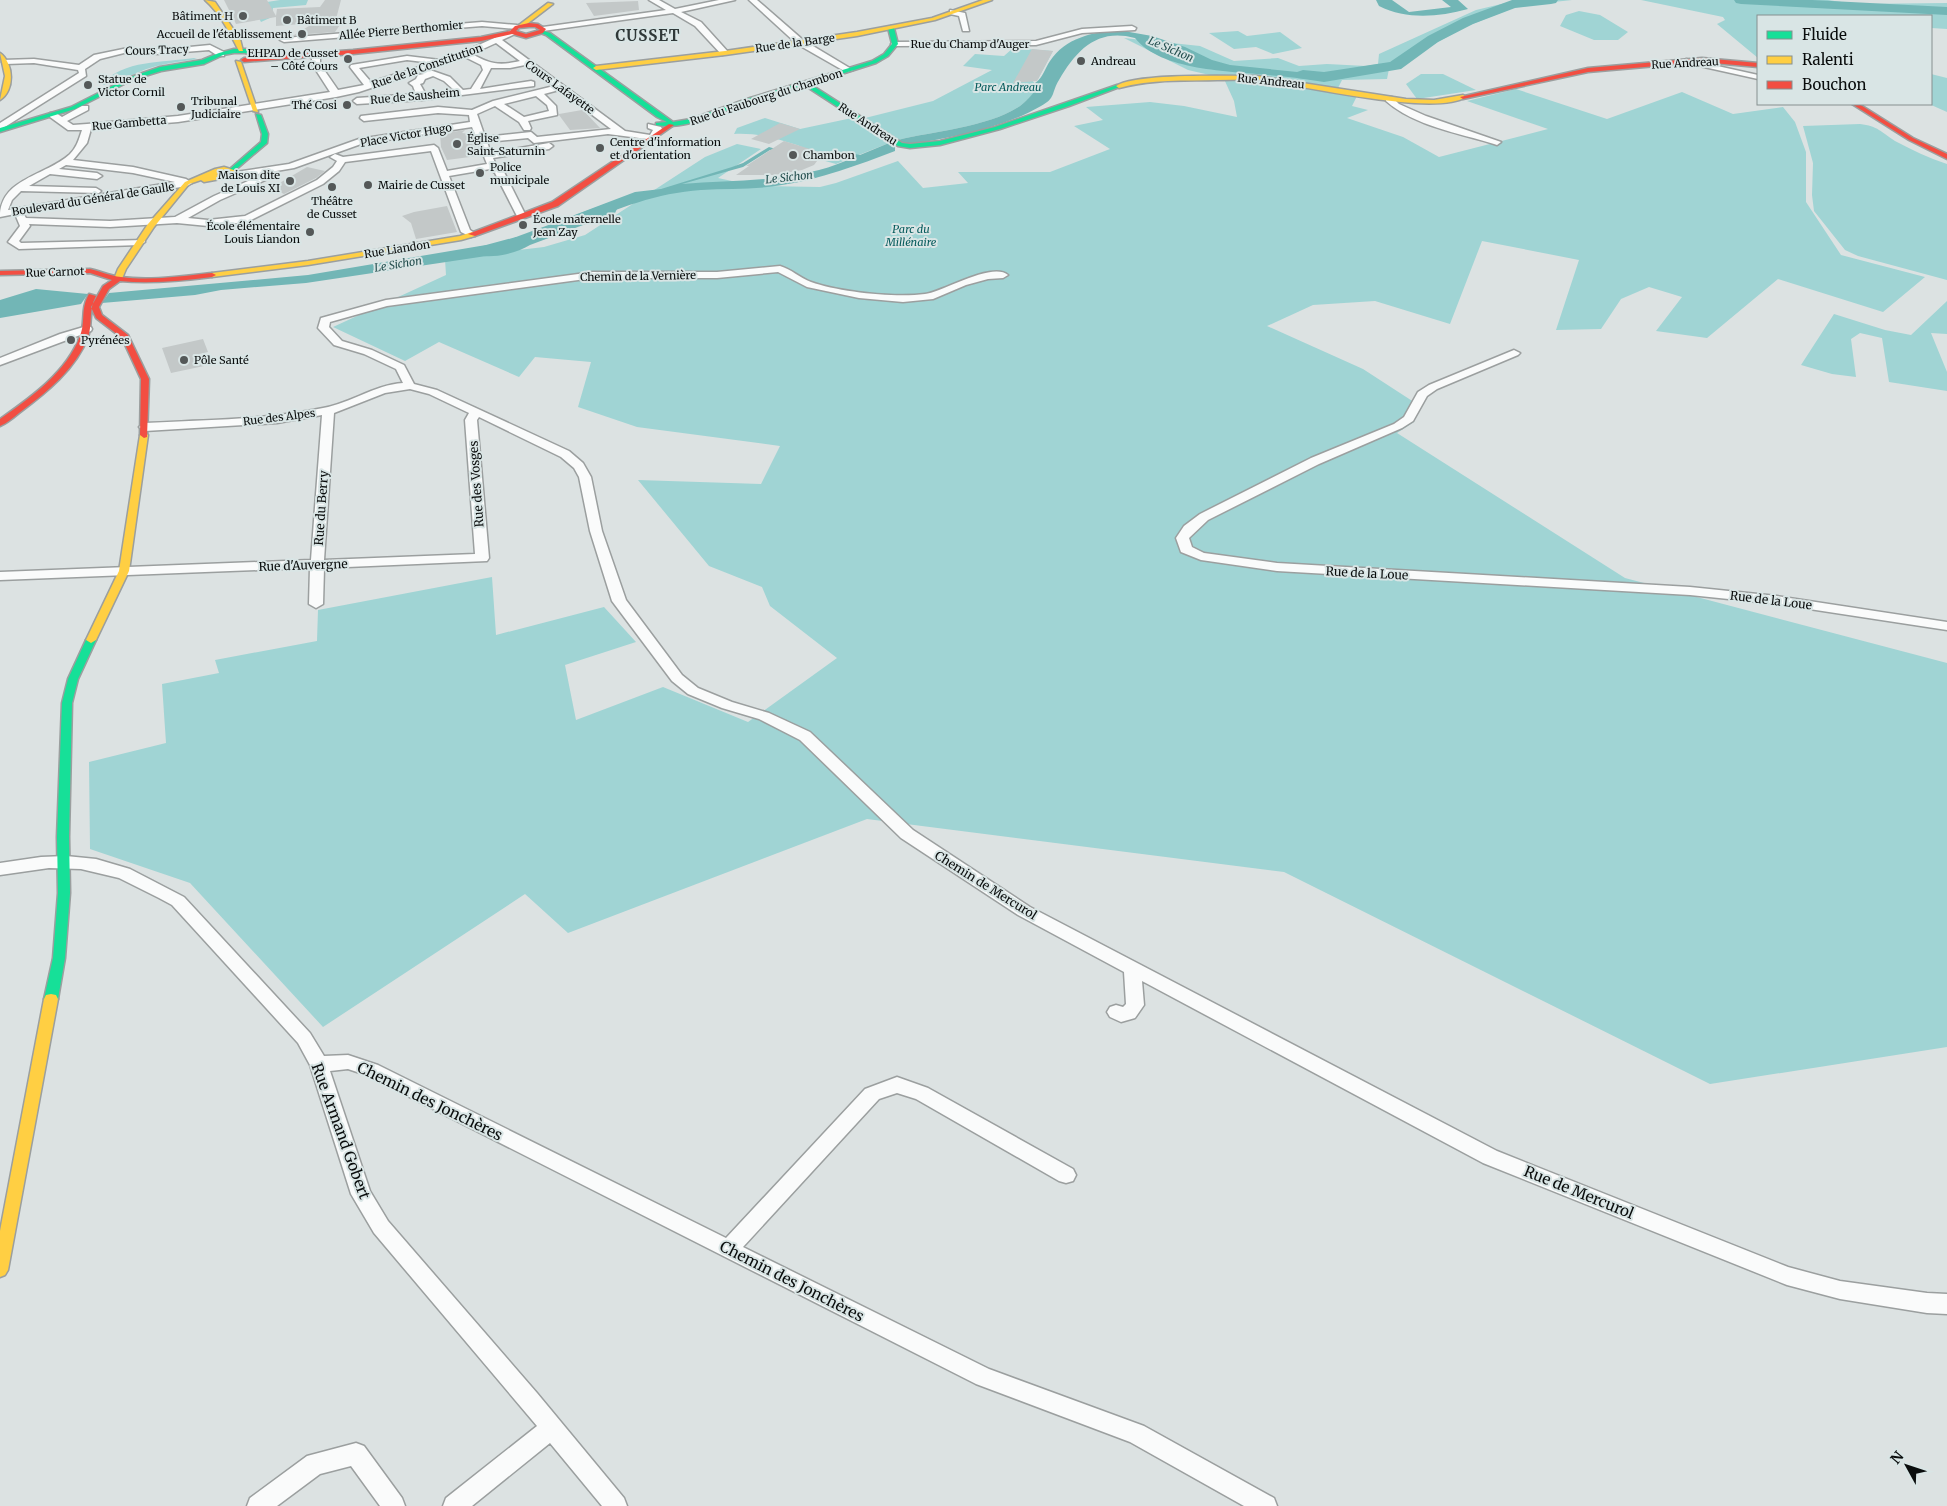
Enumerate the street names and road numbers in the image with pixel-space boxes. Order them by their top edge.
street label: Allée Pierre Berthomier [337,18,464,42]
street label: Rue de la Barge [754,30,836,56]
street label: Rue du Champ d'Auger [911,37,1029,51]
street label: Rue de la Constitution [370,40,485,92]
street label: Cours Tracy [125,42,190,58]
street label: Rue Andreau [1651,54,1719,72]
street label: Cours Lafayette [523,57,598,117]
street label: Rue du Faubourg du Chambon [688,65,845,128]
street label: Rue Andreau [1237,71,1305,91]
street label: Rue de Sausheim [370,85,460,107]
street label: Rue Andreau [836,100,900,148]
street label: Rue Gambetta [91,113,167,133]
street label: Place Victor Hugo [359,120,453,150]
street label: Boulevard du Général de Gaulle [11,179,175,219]
street label: Rue Liandon [363,237,432,261]
street label: Rue Carnot [25,264,85,280]
street label: Chemin de la Vernière [580,268,696,284]
street label: Rue des Alpes [242,406,316,428]
street label: Rue des Vosges [465,440,487,528]
street label: Rue du Berry [311,470,331,546]
street label: Rue d'Auvergne [258,556,348,574]
street label: Rue de la Loue [1325,563,1409,583]
street label: Rue de la Loue [1729,588,1813,612]
street label: Chemin de Mercurol [932,848,1040,923]
street label: Chemin des Jonchères [354,1058,506,1144]
street label: Rue Armand Gobert [308,1060,375,1202]
street label: Rue de Mercurol [1521,1161,1637,1223]
street label: Chemin des Jonchères [717,1236,867,1326]

